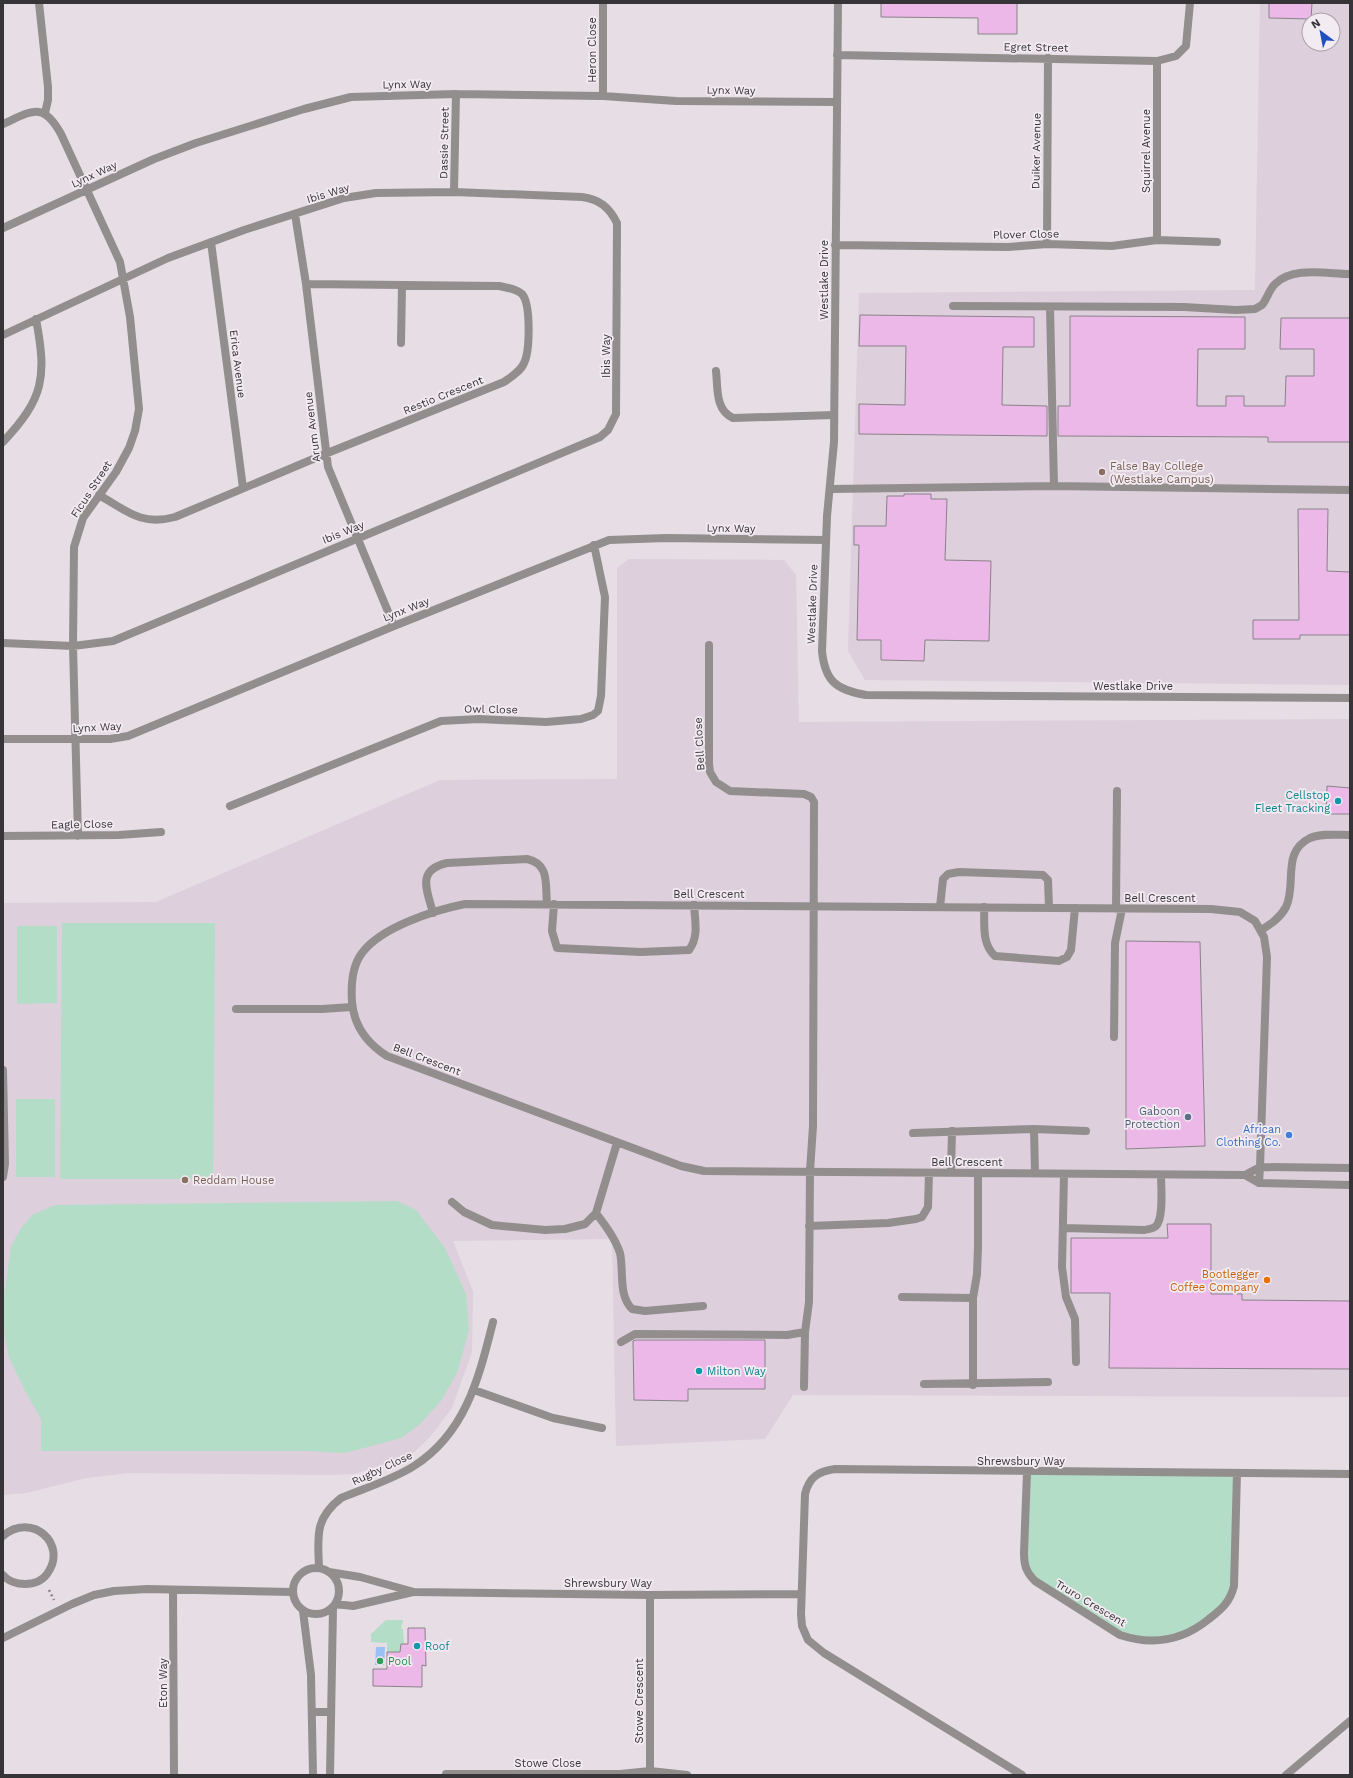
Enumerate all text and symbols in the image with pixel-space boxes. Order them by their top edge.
north arrow [1301,12,1341,52]
text: N [1309,16,1323,32]
street label: Heron Close [586,17,599,83]
street label: Egret Street [1003,40,1069,55]
street label: Lynx Way [382,78,432,91]
street label: Lynx Way [706,84,756,97]
street label: Dassie Street [437,107,452,179]
street label: Squirrel Avenue [1140,109,1153,193]
street label: Duiker Avenue [1029,113,1044,189]
street label: Lynx Way [69,158,119,191]
street label: Ibis Way [305,181,351,206]
street label: Plover Close [993,227,1059,242]
street label: Westlake Drive [818,240,831,320]
street label: Erica Avenue [227,329,248,399]
street label: Ibis Way [600,334,613,378]
street label: Restio Crescent [401,373,485,417]
street label: Arum Avenue [302,391,323,463]
street label: Ficus Street [68,458,115,520]
place label: False Bay College (Westlake Campus) [1110,460,1214,486]
marker: False Bay College (Westlake Campus) [1097,467,1107,477]
street label: Ibis Way [320,518,366,547]
street label: Lynx Way [706,522,756,535]
street label: Westlake Drive [805,564,820,644]
street label: Lynx Way [381,594,432,625]
street label: Westlake Drive [1093,680,1173,693]
street label: Owl Close [464,703,518,716]
street label: Bell Close [692,717,707,771]
street label: Lynx Way [72,720,122,735]
place label: Cellstop Fleet Tracking [1255,789,1330,815]
marker: Cellstop Fleet Tracking [1333,796,1343,806]
street label: Eagle Close [51,817,113,832]
street label: Bell Crescent [673,888,745,901]
street label: Bell Crescent [1124,892,1196,905]
street label: Bell Crescent [391,1041,463,1078]
place label: Gaboon Protection [1124,1105,1180,1131]
marker: Gaboon Protection [1183,1112,1193,1122]
place label: African Clothing Co. [1216,1123,1281,1149]
marker: African Clothing Co. [1284,1130,1294,1140]
street label: Bell Crescent [931,1156,1003,1169]
place label: Reddam House [193,1174,274,1187]
marker: Reddam House [180,1175,190,1185]
place label: Bootlegger Coffee Company [1170,1268,1260,1294]
marker: Bootlegger Coffee Company [1262,1275,1272,1285]
place label: Milton Way [707,1365,766,1378]
marker: Milton Way [694,1366,704,1376]
street label: Rugby Close [350,1449,415,1488]
street label: Shrewsbury Way [977,1455,1065,1468]
street label: Shrewsbury Way [564,1577,652,1590]
street label: Truro Crescent [1053,1577,1129,1630]
place label: Roof [425,1640,450,1653]
marker: Roof [412,1641,422,1651]
place label: Pool [388,1655,412,1668]
marker: Pool [375,1656,385,1666]
street label: Eton Way [157,1658,170,1708]
street label: Stowe Crescent [633,1658,646,1744]
street label: Stowe Close [515,1757,581,1770]

